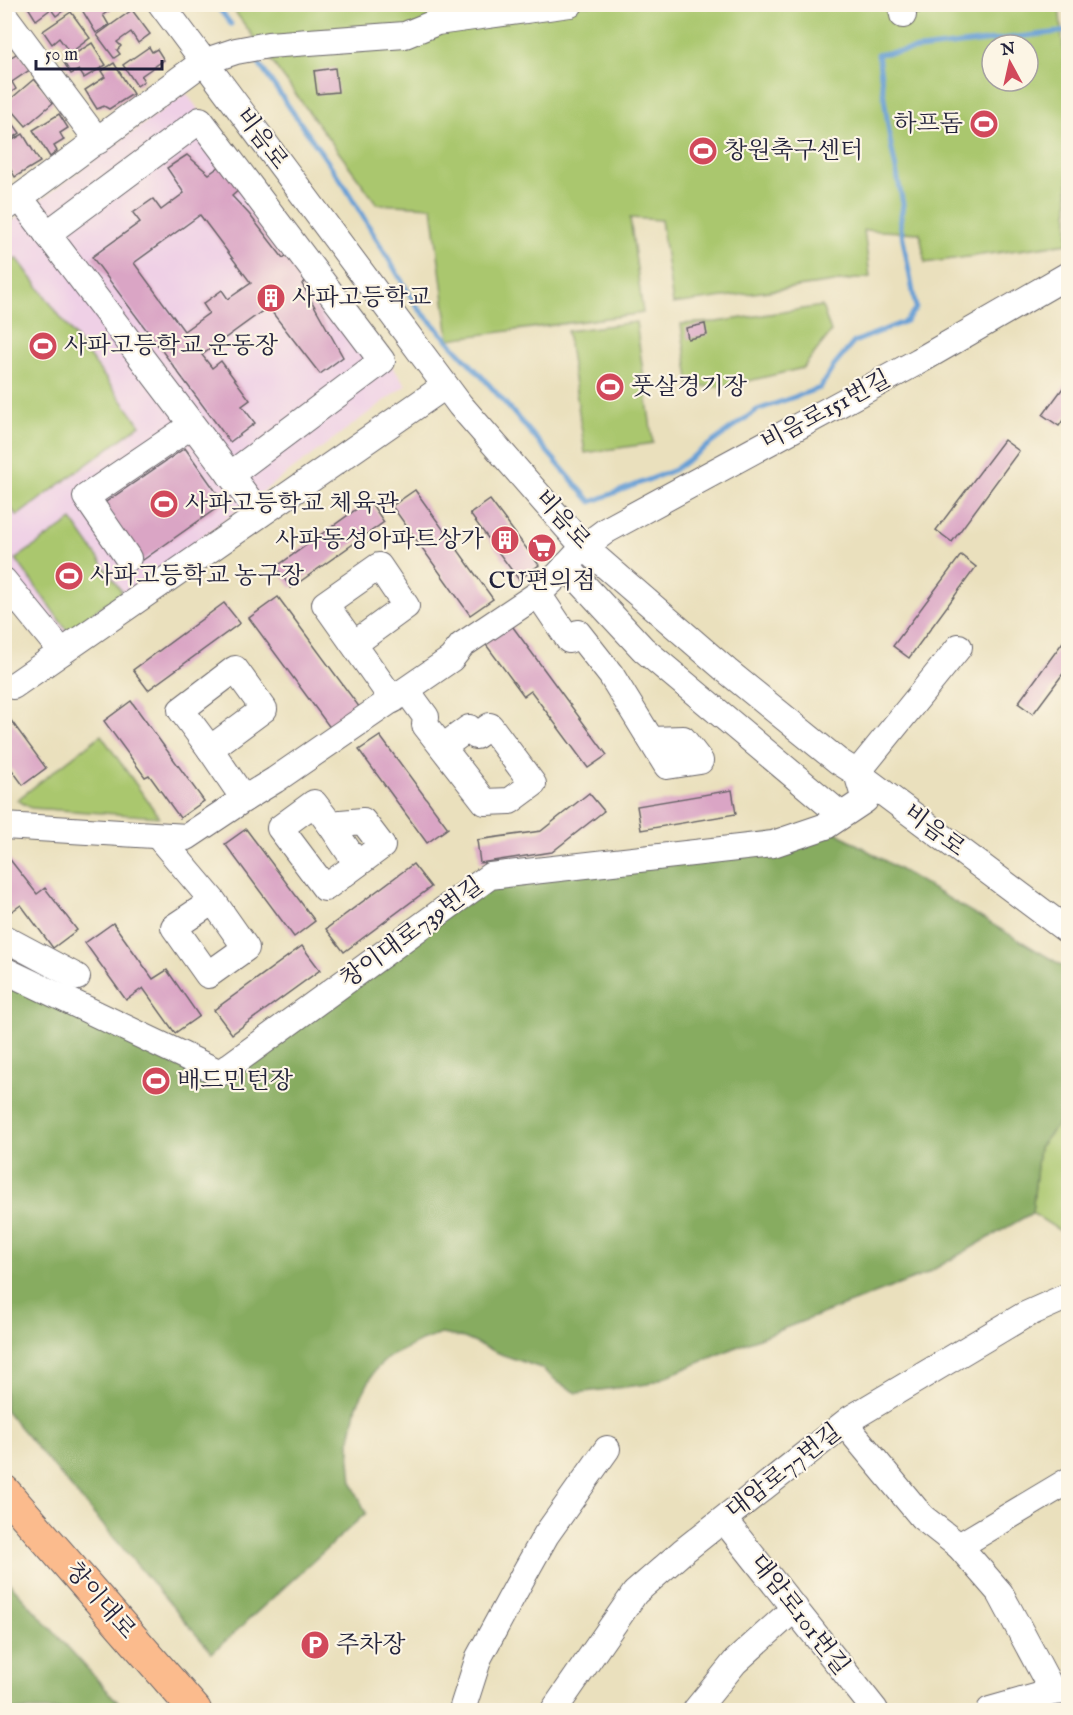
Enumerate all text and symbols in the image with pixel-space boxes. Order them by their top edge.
scale bar [36,33,162,71]
north arrow [980,33,1040,93]
text: N [999,39,1017,61]
text: 50 m [45,44,78,67]
street label: 비음로 [228,102,294,176]
sports icon: 하프돔 [968,108,1000,140]
place label: 하프돔 [893,109,963,140]
sports icon: 창원축구센터 [687,135,719,167]
place label: 창원축구센터 [724,136,863,167]
building icon: 사파고등학교 [255,282,287,314]
place label: 사파고등학교 [292,283,431,314]
sports icon: 사파고등학교 운동장 [27,330,59,362]
place label: 사파고등학교 운동장 [64,331,279,362]
street label: 비음로151번길 [756,364,896,458]
sports icon: 풋살경기장 [594,371,626,403]
place label: 풋살경기장 [631,372,748,403]
street label: 비음로 [527,484,597,556]
sports icon: 사파고등학교 체육관 [148,488,180,520]
place label: 사파고등학교 체육관 [185,489,399,520]
building icon: 사파동성아파트상가 [489,524,521,556]
place label: 사파동성아파트상가 [275,525,484,556]
supermarket icon: CU편의점 [526,532,558,564]
sports icon: 사파고등학교 농구장 [53,560,85,592]
place label: 사파고등학교 농구장 [90,561,305,592]
place label: CU편의점 [488,566,596,597]
street label: 비음로 [897,798,971,864]
street label: 창이대로739번길 [334,871,490,995]
sports icon: 배드민턴장 [140,1065,172,1097]
place label: 배드민턴장 [177,1066,294,1097]
street label: 대암로77번길 [720,1417,848,1527]
street label: 대암로101번길 [742,1548,856,1682]
street label: 창이대로 [58,1556,142,1646]
parking icon: 주차장 [299,1629,331,1661]
place label: 주차장 [336,1630,406,1661]

